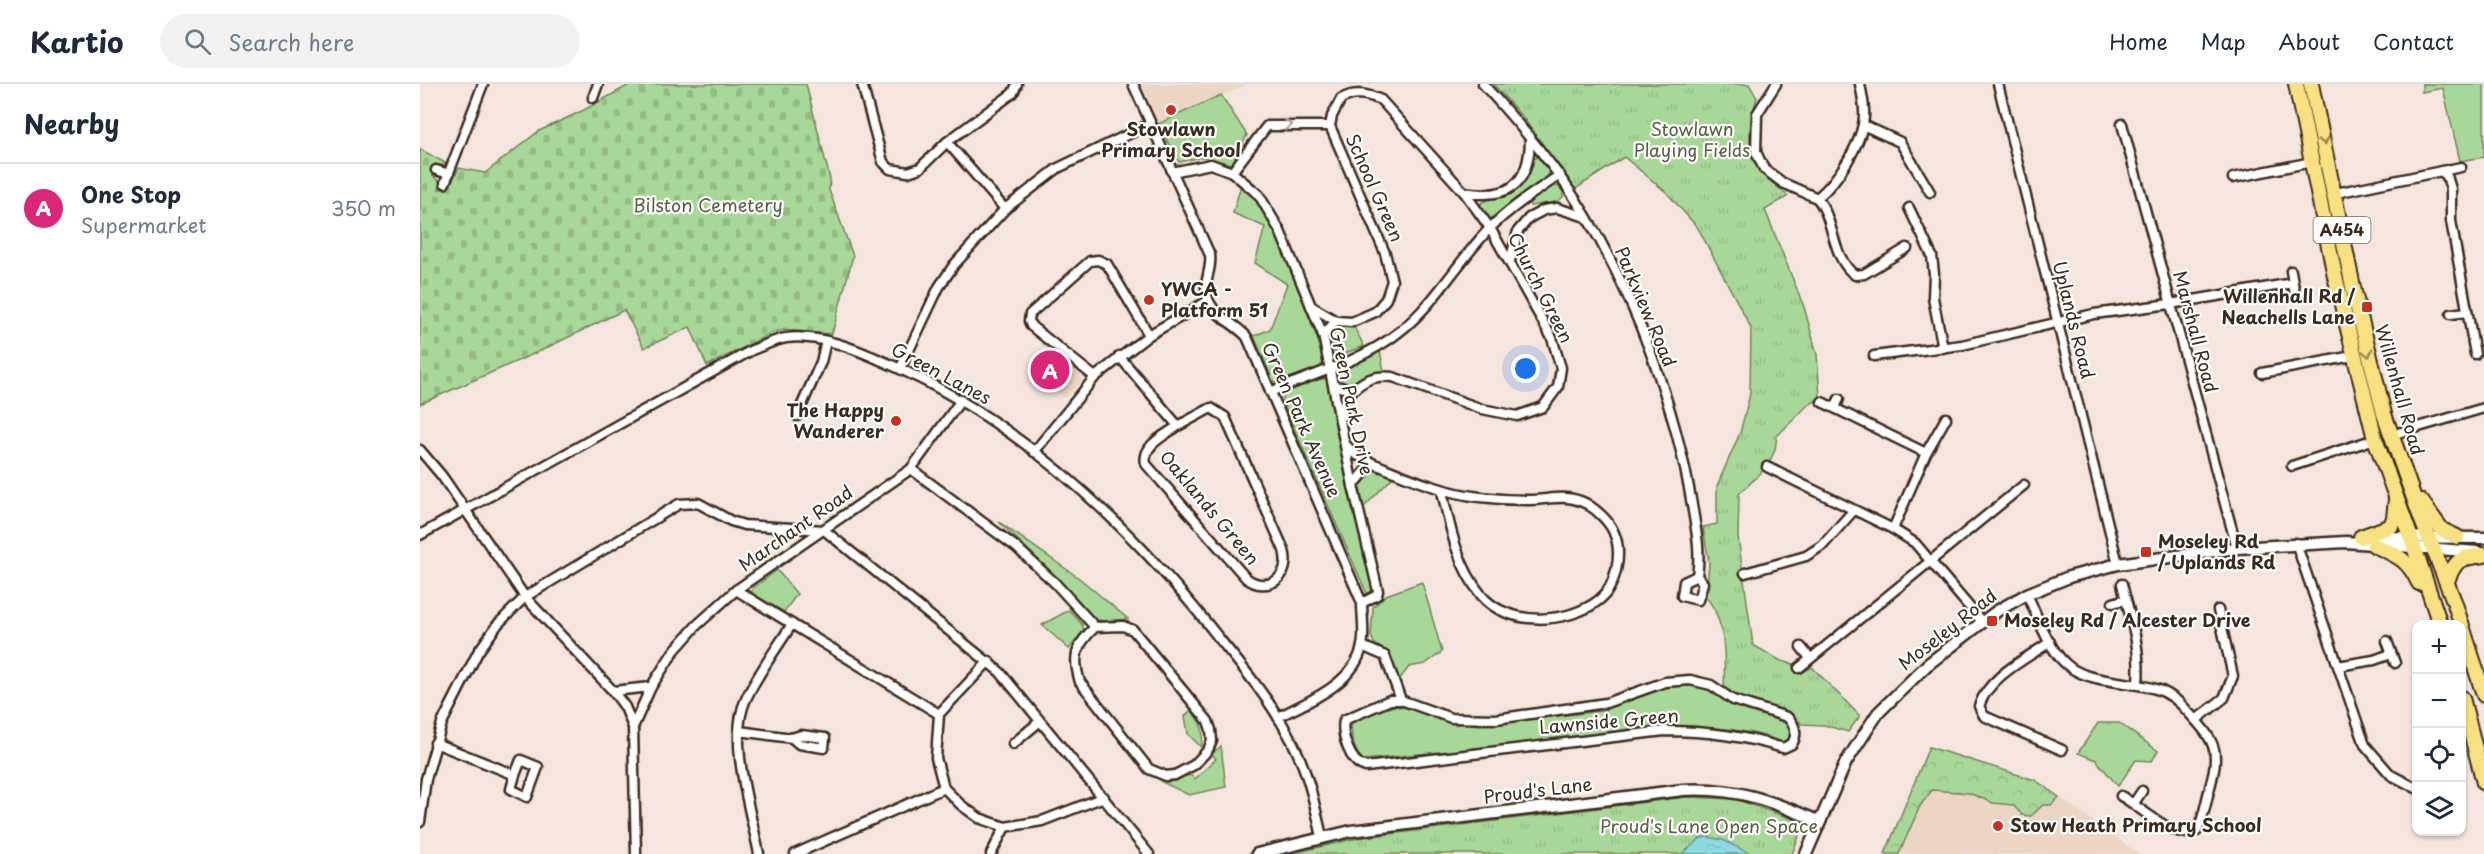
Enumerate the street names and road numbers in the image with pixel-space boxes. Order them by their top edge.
street label: School Green [1339,129,1411,246]
road number: A454 [2314,217,2370,243]
street label: Church Green [1502,227,1581,347]
street label: Parkview Road [1609,242,1684,371]
street label: Uplands Road [2047,258,2102,381]
street label: Marshall Road [2167,268,2226,396]
street label: Willenhall Road [2369,321,2432,458]
street label: Green Park Drive [1324,324,1381,477]
street label: Green Lanes [887,335,996,410]
street label: Green Park Avenue [1256,337,1349,501]
street label: Oaklands Green [1154,444,1266,570]
street label: Marchant Road [733,478,858,577]
street label: Moseley Road [1892,582,2002,676]
street label: Lawnside Green [1538,701,1680,740]
street label: Proud's Lane [1482,769,1594,810]

